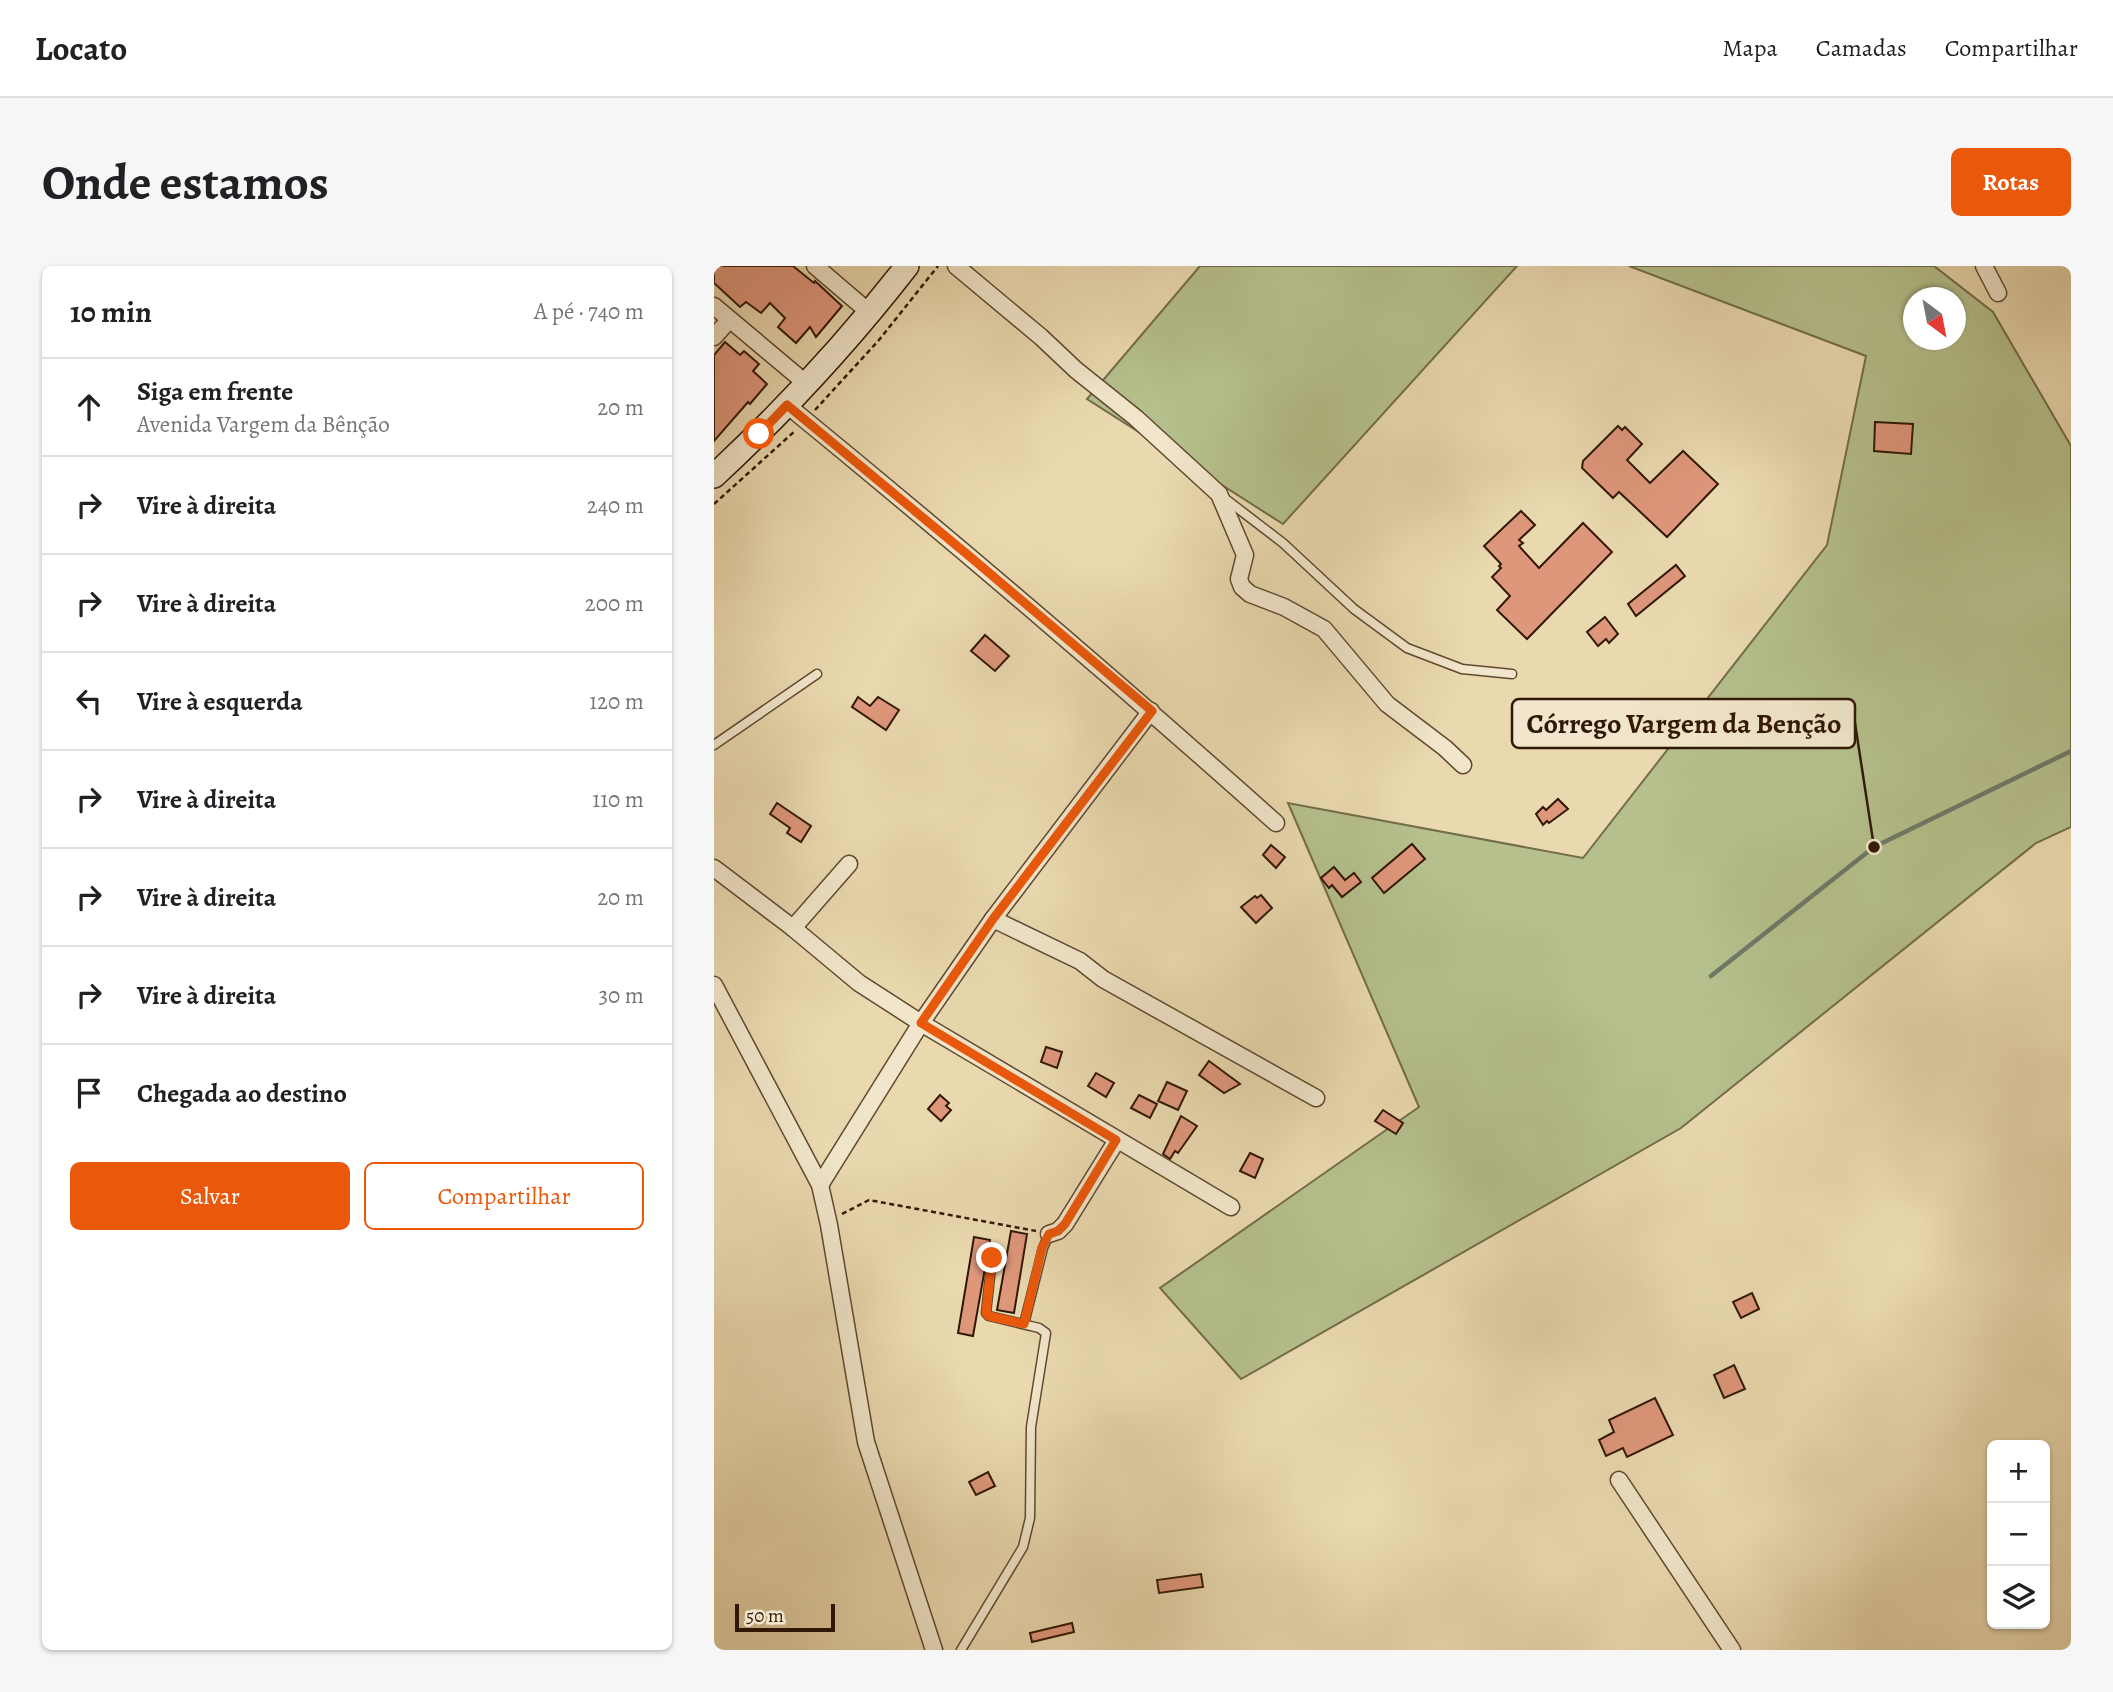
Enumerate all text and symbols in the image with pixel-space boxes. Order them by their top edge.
text: Locato [35,26,127,71]
text: Mapa [1723,32,1778,64]
text: Camadas [1816,32,1907,64]
text: Compartilhar [1945,32,2078,64]
button: Rotas [1951,148,2071,216]
text: Onde estamos [42,149,329,216]
north arrow [1903,287,1966,350]
text: 10 min [70,292,152,332]
text: A pé · 740 m [534,296,644,327]
text: Siga em frente [137,374,293,409]
icon: ahead [70,388,108,426]
text: 20 m [597,392,644,423]
text: Avenida Vargem da Bênção [137,409,390,440]
route start [743,418,774,449]
icon: right [70,486,108,524]
text: Vire à direita [137,488,276,523]
text: 240 m [587,490,644,521]
icon: right [70,584,108,622]
text: Vire à direita [137,586,276,621]
text: 200 m [585,588,644,619]
icon: left [70,682,108,720]
text: Vire à esquerda [137,684,303,719]
text: 120 m [589,686,644,717]
callout: Córrego Vargem da Benção [1512,699,1855,748]
text: Córrego Vargem da Benção [1527,705,1841,743]
icon: right [70,780,108,818]
text: Vire à direita [137,782,276,817]
text: 110 m [592,784,644,815]
icon: right [70,878,108,916]
text: Vire à direita [137,880,276,915]
text: 20 m [597,882,644,913]
icon: right [70,976,108,1014]
text: Vire à direita [137,978,276,1013]
text: 30 m [598,980,644,1011]
icon: arrive [70,1074,108,1112]
text: Chegada ao destino [137,1076,347,1111]
button: Salvar [70,1162,350,1230]
button: Compartilhar [364,1162,644,1230]
route end [976,1242,1007,1273]
map controls [1987,1440,2050,1629]
button: + [1987,1440,2050,1503]
button: − [1987,1503,2050,1566]
button: layers [1987,1566,2050,1629]
scale bar [735,1601,835,1633]
text: 50 m [746,1603,784,1629]

